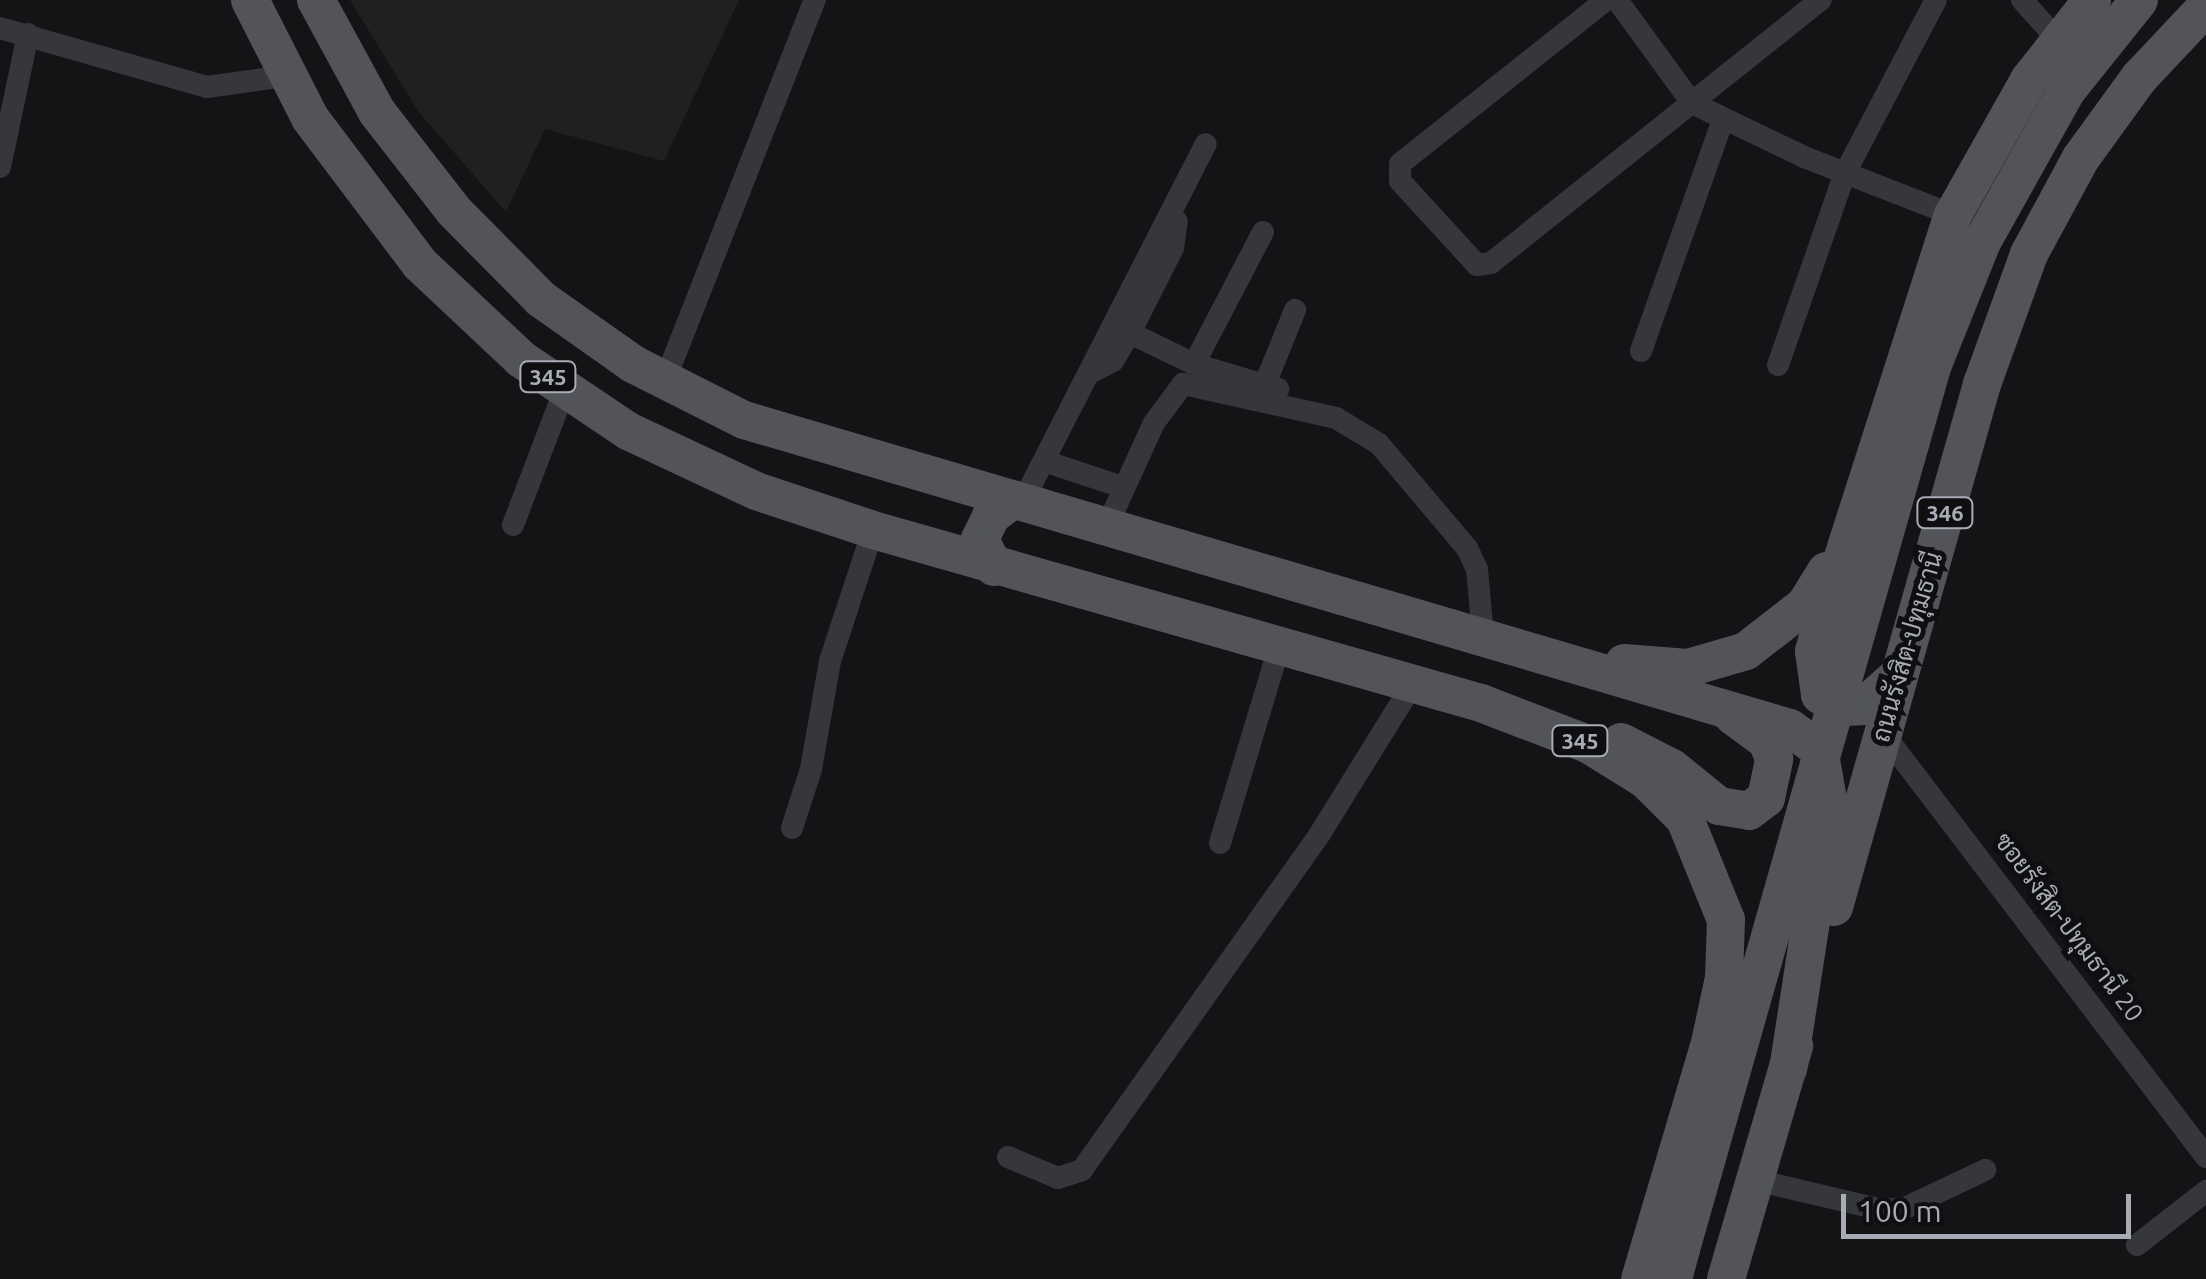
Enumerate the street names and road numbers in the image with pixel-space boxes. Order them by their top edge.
road number: 345 [518,360,578,394]
road number: 346 [1915,496,1975,530]
street label: ถนนรังสิต-ปทุมธานี [1866,548,1948,746]
road number: 345 [1550,724,1610,758]
street label: ซอยรังสิต-ปทุมธานี 20 [1988,827,2150,1027]

